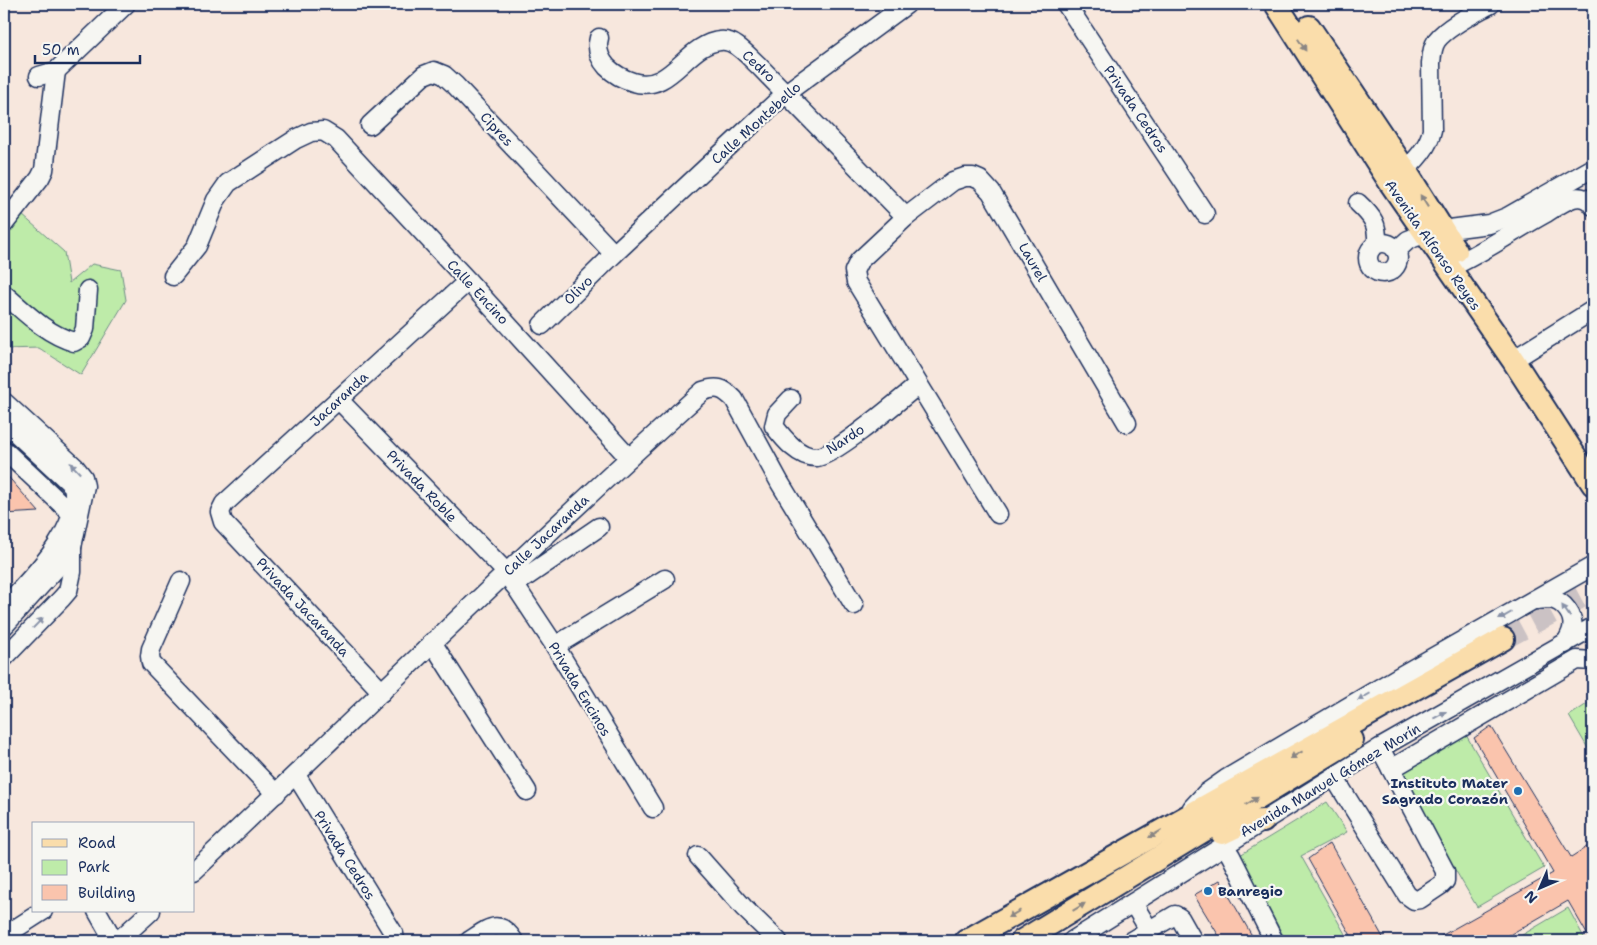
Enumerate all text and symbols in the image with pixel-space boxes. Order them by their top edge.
scale bar [35,32,140,64]
one-way arrow [1297,38,1307,51]
text: 50 m [42,40,80,60]
street label: Cedro [739,46,779,86]
street label: Privada Cedros [1100,62,1172,156]
street label: Calle Montebello [707,78,805,168]
street label: Cipres [477,108,517,150]
street label: Avenida Alfonso Reyes [1381,176,1485,314]
one-way arrow [1419,194,1428,207]
street label: Laurel [1015,239,1052,285]
street label: Calle Encino [443,256,513,328]
street label: Olivo [560,272,596,308]
street label: Jacaranda [306,367,372,430]
street label: Nardo [822,420,868,458]
street label: Privada Roble [383,446,461,526]
one-way arrow [69,462,81,474]
street label: Calle Jacaranda [499,490,593,579]
street label: Privada Jacaranda [252,554,354,660]
one-way arrow [1561,604,1571,618]
one-way arrow [1499,612,1512,621]
one-way arrow [32,618,44,630]
street label: Privada Encinos [545,638,615,740]
one-way arrow [1357,693,1372,701]
one-way arrow [1432,711,1447,719]
street label: Avenida Manuel Gómez Morín [1237,719,1424,841]
one-way arrow [1290,750,1303,759]
place label: Instituto Mater Sagrado Corazón [1382,774,1508,808]
marker: Instituto Mater Sagrado Corazón [1512,785,1524,797]
one-way arrow [1246,796,1259,806]
street label: Privada Cedros [310,807,380,903]
legend [32,822,195,912]
one-way arrow [1147,830,1162,838]
text: Road [78,833,116,853]
text: Park [78,857,110,877]
north arrow [1514,862,1564,912]
place label: Banregio [1218,882,1283,900]
text: Building [78,883,135,903]
marker: Banregio [1202,885,1214,897]
text: N [1521,887,1541,907]
one-way arrow [1072,903,1085,912]
one-way arrow [1007,910,1020,919]

